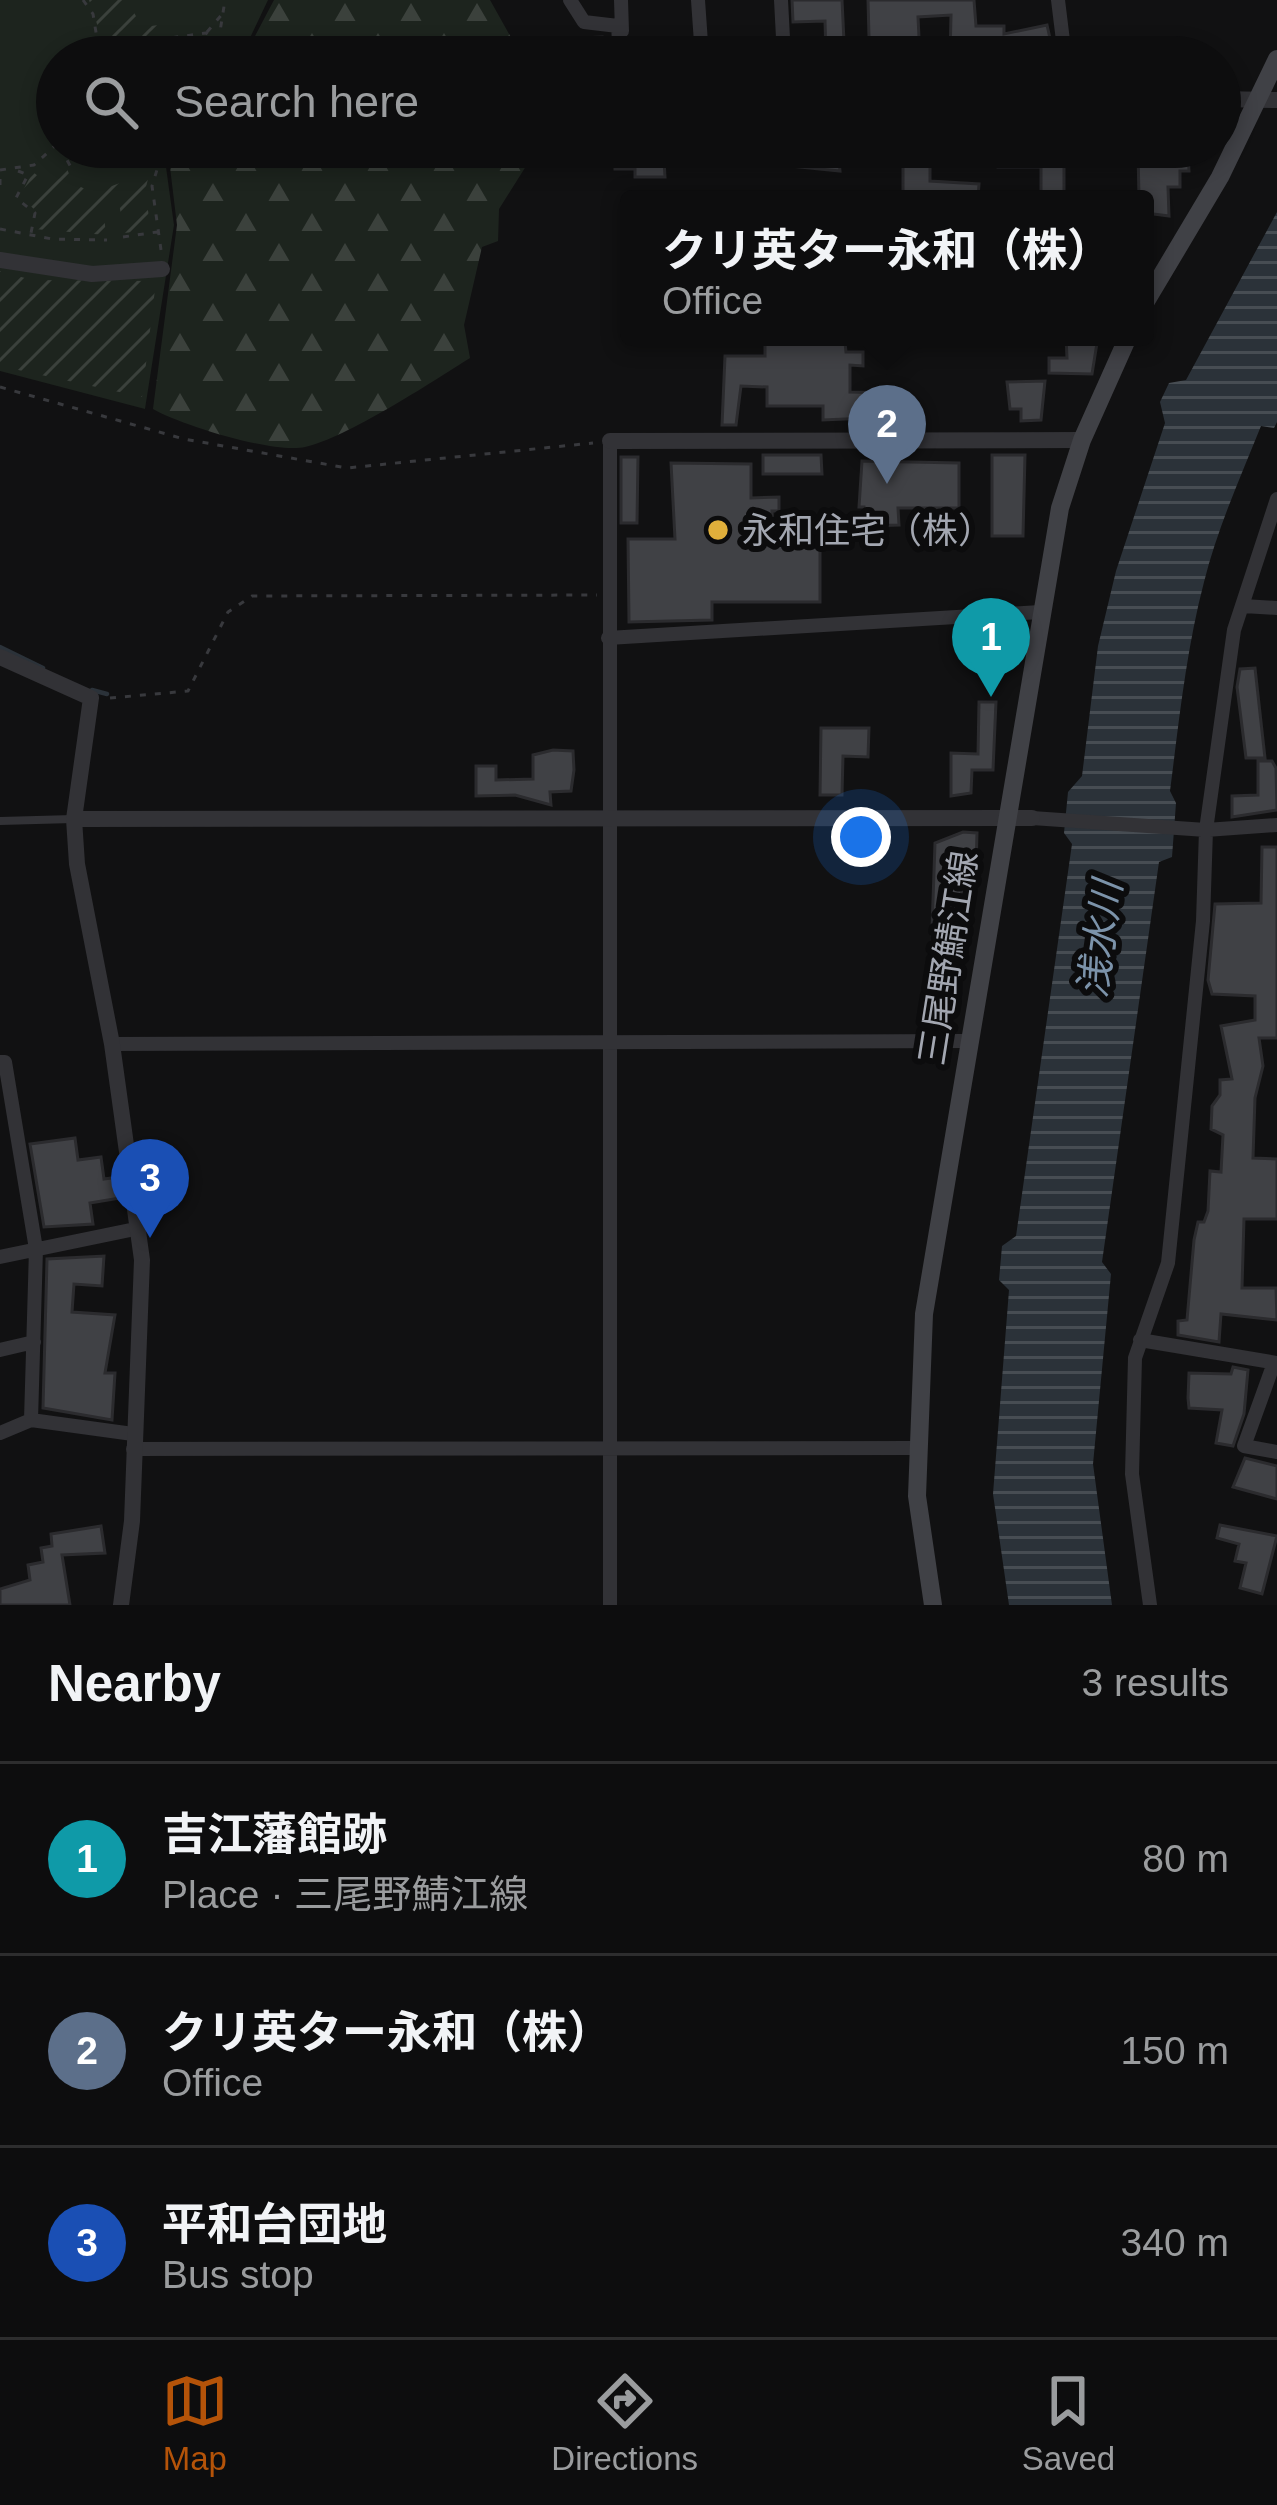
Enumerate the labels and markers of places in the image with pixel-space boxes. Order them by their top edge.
pin: 2 [848,385,926,484]
place label: 永和住宅（株） [742,510,994,551]
marker: 永和住宅（株） [705,517,731,543]
pin: 1 [952,598,1030,697]
pin: 3 [111,1139,189,1238]

